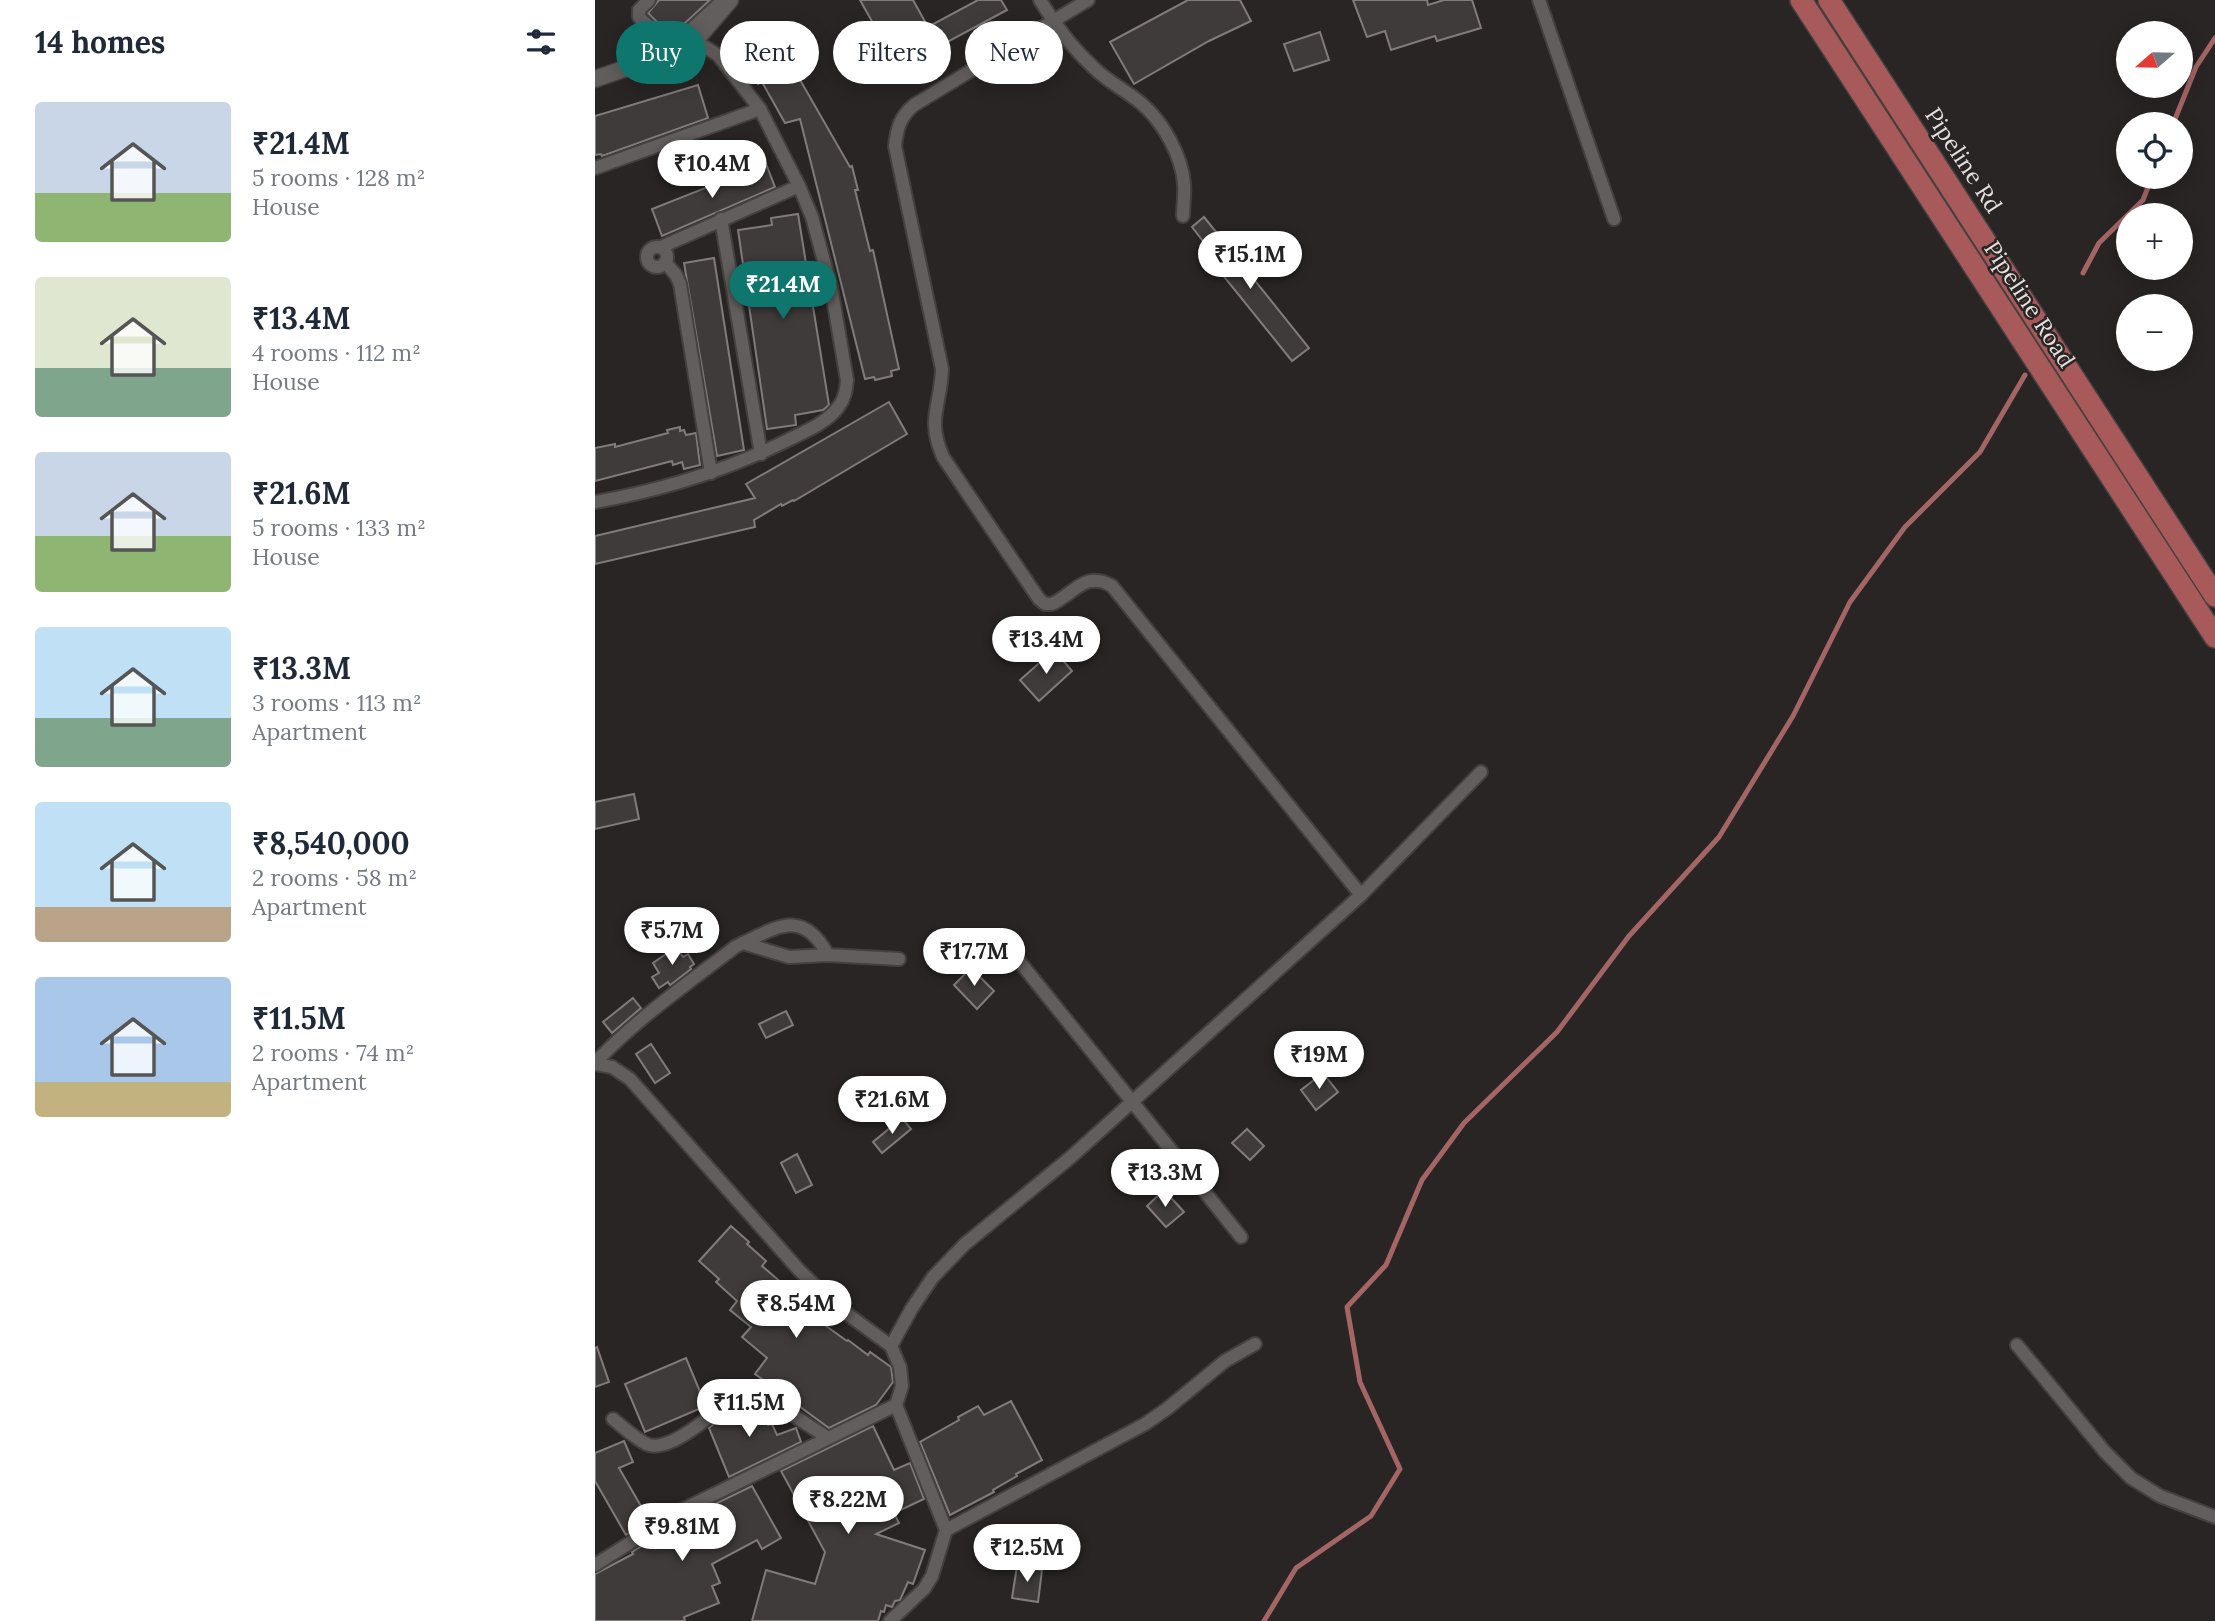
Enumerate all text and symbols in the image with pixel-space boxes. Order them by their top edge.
chip: Buy [616,21,706,84]
chip: Rent [720,21,819,84]
chip: Filters [833,21,951,84]
chip: New [965,21,1063,84]
north arrow [2116,21,2193,98]
map controls [2116,21,2193,371]
text: 14 homes [35,23,165,61]
icon: filters [522,23,560,61]
street label: Pipeline Rd [1919,102,2009,218]
button: locate [2116,112,2193,189]
text: ₹21.4M [252,124,350,162]
icon: home [91,130,175,214]
pin: ₹10.4M [655,140,769,200]
text: ₹10.4M [673,148,751,177]
text: 5 rooms · 128 m² [252,163,425,192]
text: House [252,192,320,221]
button: + [2116,203,2193,280]
pin: ₹15.1M [1193,232,1307,291]
street label: Pipeline Road [1978,235,2082,373]
text: ₹15.1M [1214,239,1286,268]
pin: ₹21.4M [726,262,840,321]
text: ₹21.4M [745,269,821,298]
button: − [2116,294,2193,371]
text: ₹13.4M [252,299,351,337]
icon: home [91,305,175,389]
text: 4 rooms · 112 m² [252,338,421,367]
text: House [252,367,320,396]
text: ₹21.6M [252,474,351,512]
icon: home [91,480,175,564]
text: 5 rooms · 133 m² [252,513,426,542]
text: House [252,542,320,571]
pin: ₹13.4M [989,616,1103,676]
text: ₹13.4M [1008,624,1084,653]
text: ₹13.3M [252,649,351,687]
icon: home [91,655,175,739]
text: 3 rooms · 113 m² [252,688,422,717]
text: Apartment [252,717,367,746]
text: ₹8,540,000 [252,824,410,862]
icon: home [91,830,175,914]
text: 2 rooms · 58 m² [252,863,417,892]
text: Apartment [252,892,367,921]
pin: ₹5.7M [623,908,721,967]
text: ₹5.7M [640,915,704,944]
pin: ₹17.7M [917,928,1031,988]
text: ₹17.7M [939,936,1009,965]
text: ₹11.5M [252,999,346,1037]
icon: home [91,1005,175,1089]
pin: ₹19M [1278,1032,1360,1091]
text: 2 rooms · 74 m² [252,1038,414,1067]
text: ₹19M [1290,1039,1348,1068]
text: Apartment [252,1067,367,1096]
pin: ₹21.6M [835,1076,949,1136]
text: ₹21.6M [854,1084,930,1113]
pin: ₹13.3M [1108,1150,1222,1209]
text: ₹13.3M [1127,1157,1203,1186]
pin: ₹8.54M [739,1280,853,1340]
text: ₹8.54M [756,1288,836,1317]
pin: ₹11.5M [692,1380,806,1439]
text: ₹11.5M [713,1387,785,1416]
pin: ₹8.22M [791,1476,905,1536]
text: ₹8.22M [809,1484,887,1513]
pin: ₹9.81M [625,1504,739,1563]
text: ₹9.81M [644,1511,720,1540]
pin: ₹12.5M [970,1524,1084,1584]
text: ₹12.5M [990,1532,1064,1561]

